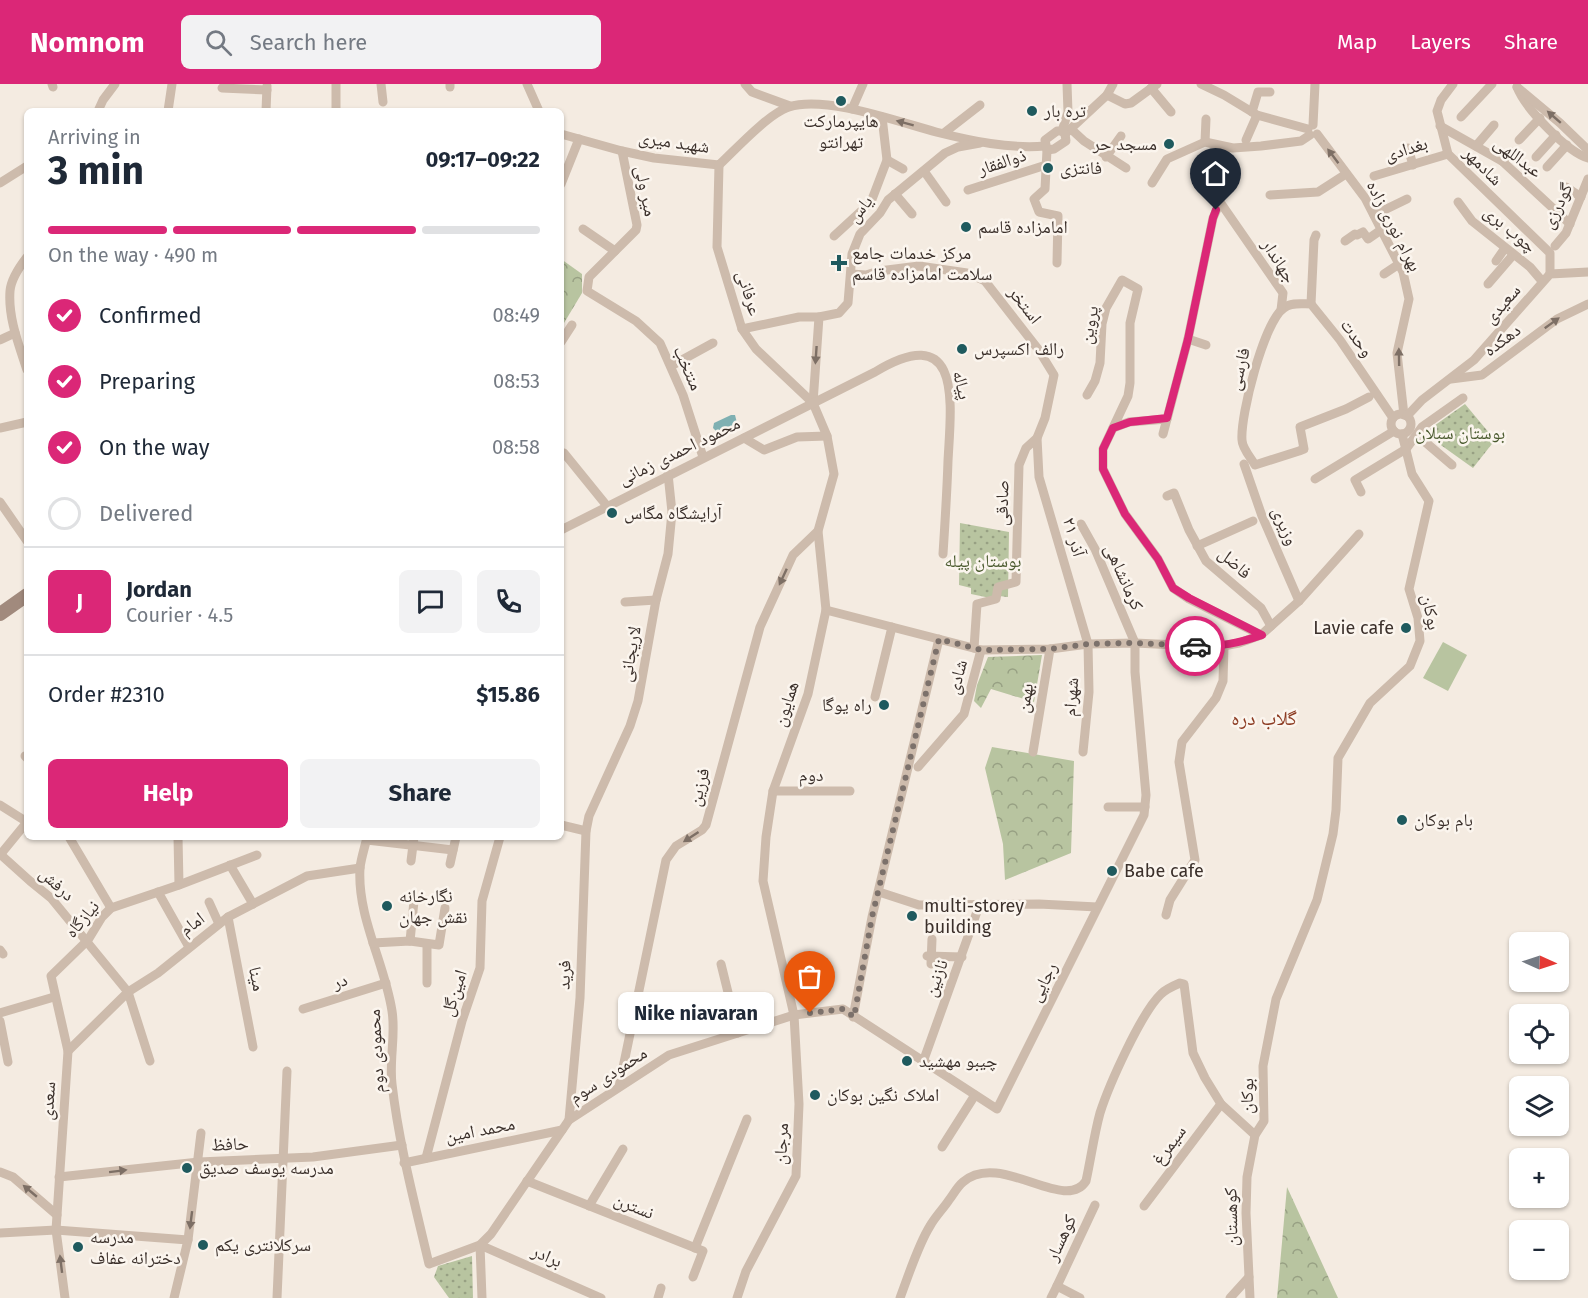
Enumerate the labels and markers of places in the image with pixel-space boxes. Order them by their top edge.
marker: هایپرمارکت تهرانتو [834,94,848,108]
place label: تره بار [1043,100,1086,122]
marker: تره بار [1025,104,1039,118]
place label: هایپرمارکت تهرانتو [803,110,879,153]
place label: مسجد حر [1092,133,1157,155]
marker: مسجد حر [1162,137,1176,151]
pin [1190,148,1241,210]
place label: فانتزی [1060,157,1102,179]
marker: فانتزی [1041,161,1055,175]
place label: امامزاده قاسم [978,216,1068,239]
marker: امامزاده قاسم [959,220,973,234]
place label: مرکز خدمات جامع سلامت امامزاده قاسم [852,242,992,286]
marker: مرکز خدمات جامع سلامت امامزاده قاسم [830,254,848,272]
place label: رالف اکسپرس [974,338,1064,360]
marker: رالف اکسپرس [955,342,969,356]
place label: آرایشگاه مگاس [624,502,722,524]
marker: آرایشگاه مگاس [605,506,619,520]
place label: Lavie cafe [1313,617,1394,639]
marker: Lavie cafe [1399,621,1413,635]
place label: راه یوگا [822,694,872,716]
marker: راه یوگا [877,698,891,712]
place label: بام بوکان [1414,809,1473,832]
marker: بام بوکان [1395,813,1409,827]
place label: Babe cafe [1124,860,1204,882]
marker: Babe cafe [1105,864,1119,878]
place label: نگارخانه نقش جهان [399,885,467,928]
place label: multi-storey building [924,895,1024,938]
marker: نگارخانه نقش جهان [380,899,394,913]
marker: multi-storey building [905,909,919,923]
pin [784,951,835,1013]
callout: Nike niavaran [618,992,774,1034]
place label: چیبو مهشید [919,1050,997,1072]
marker: چیبو مهشید [900,1054,914,1068]
place label: املاک نگین بوکان [827,1084,939,1106]
marker: املاک نگین بوکان [808,1088,822,1102]
place label: مدرسه یوسف صدیق [199,1157,334,1179]
marker: مدرسه یوسف صدیق [180,1161,194,1175]
place label: مدرسه دخترانه عفاف [90,1226,181,1269]
place label: سرکلانتری یکم [215,1234,311,1257]
marker: سرکلانتری یکم [196,1238,210,1252]
marker: مدرسه دخترانه عفاف [71,1240,85,1254]

